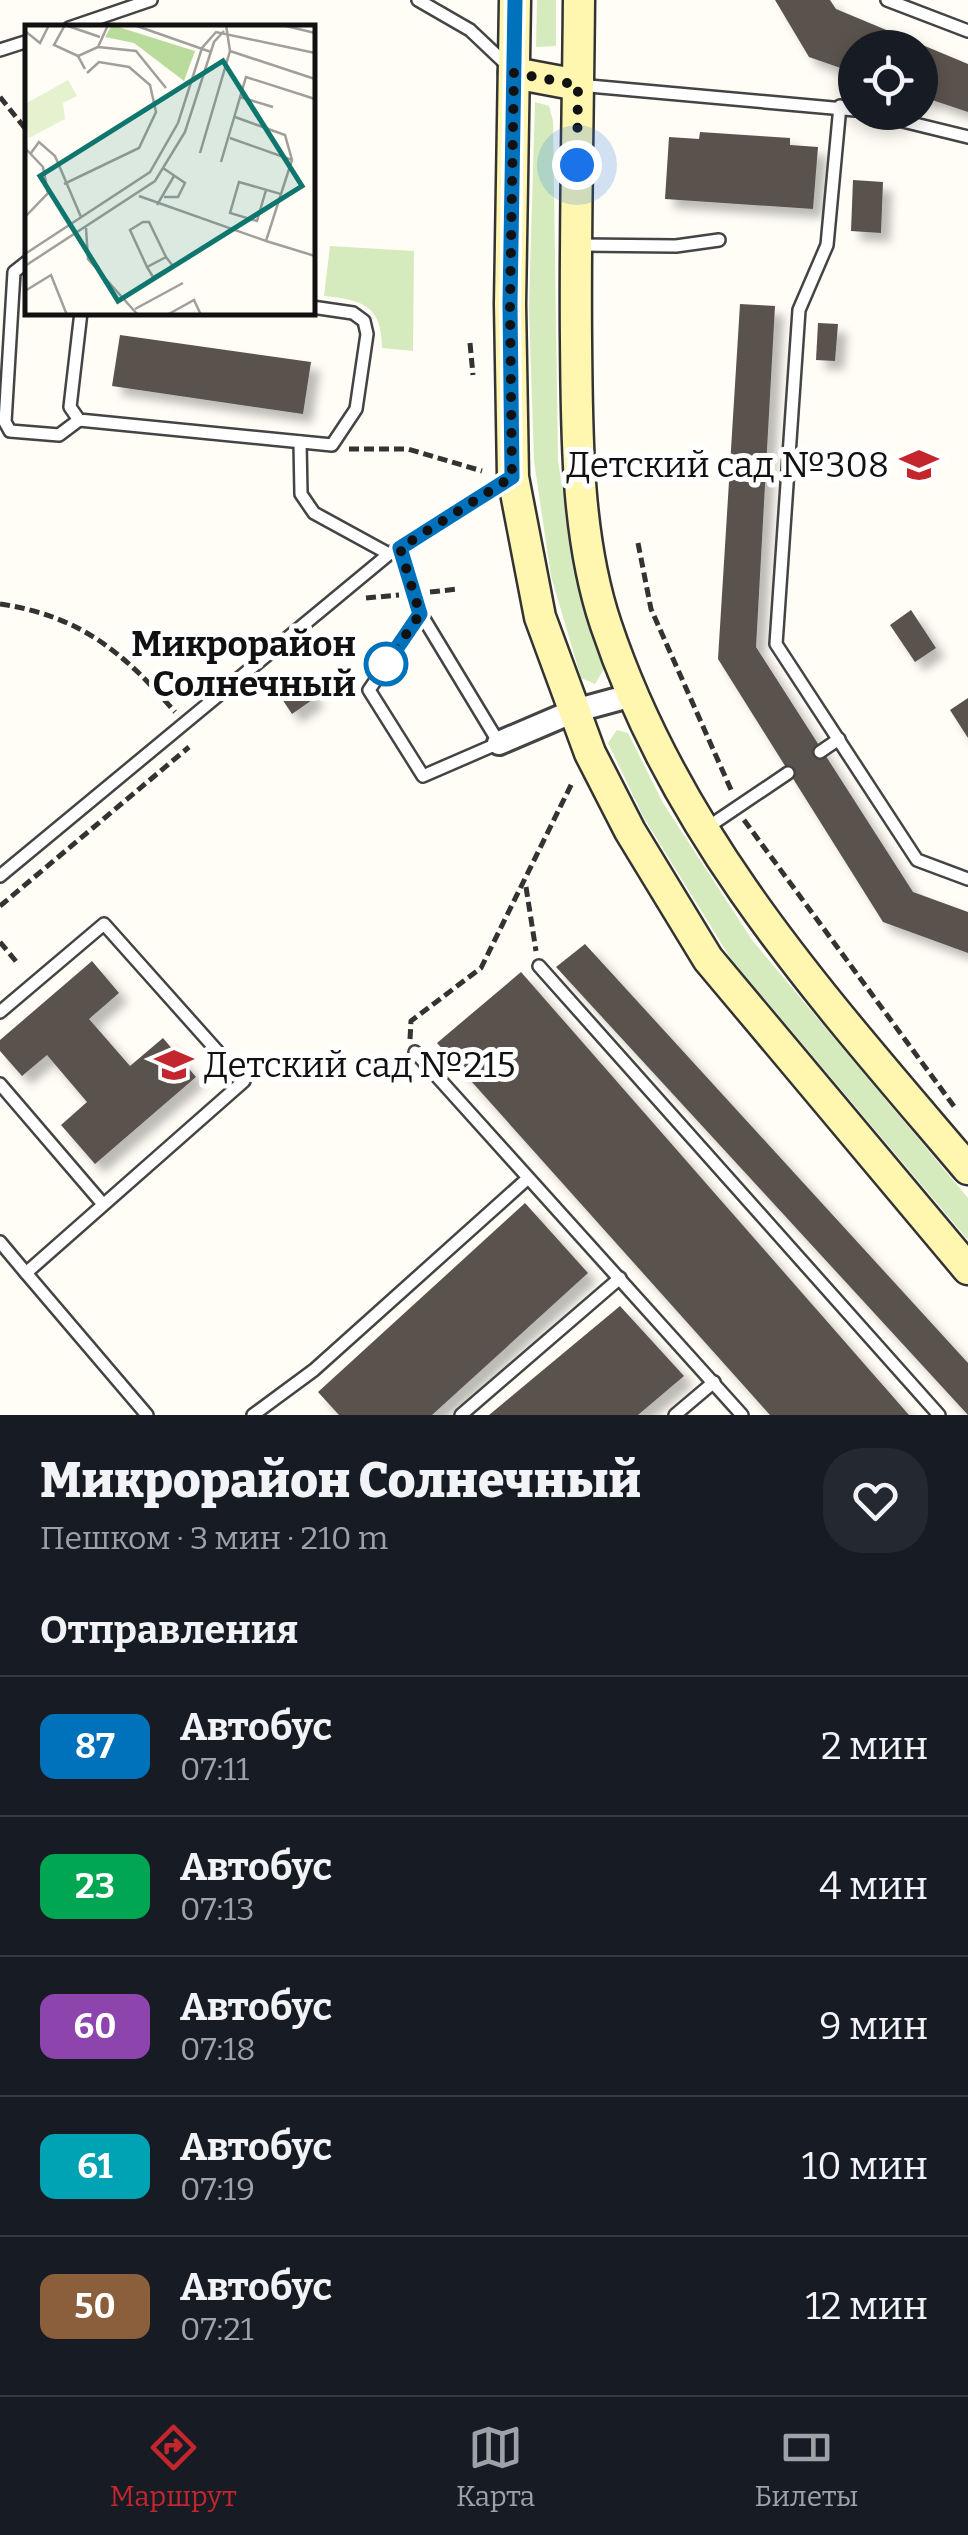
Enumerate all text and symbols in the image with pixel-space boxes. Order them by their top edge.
inset map [25,25,315,315]
map controls [838,30,938,130]
button: locate [838,30,938,130]
your location [552,140,602,190]
place label: Детский сад №308 [566,444,889,486]
school or university icon: Детский сад №308 [898,444,940,486]
place label: Микрорайон Солнечный [131,623,356,705]
marker: Микрорайон Солнечный [365,643,407,685]
school or university icon: Детский сад №215 [153,1044,195,1086]
place label: Детский сад №215 [204,1044,515,1086]
button: heart [823,1448,928,1553]
text: Микрорайон Солнечный [40,1452,641,1510]
text: Пешком · 3 мин · 210 m [40,1519,388,1557]
text: Отправления [40,1607,298,1653]
text: Автобус [180,1704,332,1750]
text: 2 мин [821,1723,928,1769]
text: 87 [75,1725,115,1767]
text: 07:11 [180,1750,249,1788]
text: Автобус [180,1844,332,1890]
text: 4 мин [819,1863,928,1909]
text: 23 [75,1865,115,1907]
text: 07:13 [180,1890,255,1928]
text: Автобус [180,1984,332,2030]
text: 9 мин [819,2003,928,2049]
text: 60 [74,2005,116,2047]
text: 07:18 [180,2030,256,2068]
text: Автобус [180,2124,332,2170]
text: 10 мин [802,2143,928,2189]
text: 61 [77,2145,113,2187]
text: 07:19 [180,2170,255,2208]
text: Автобус [180,2264,332,2310]
text: 12 мин [805,2283,928,2329]
text: 50 [74,2285,116,2327]
text: 07:21 [180,2310,254,2348]
tab: Маршрут [110,2420,237,2513]
tab: Карта [456,2420,535,2513]
tab: Билеты [755,2420,858,2513]

